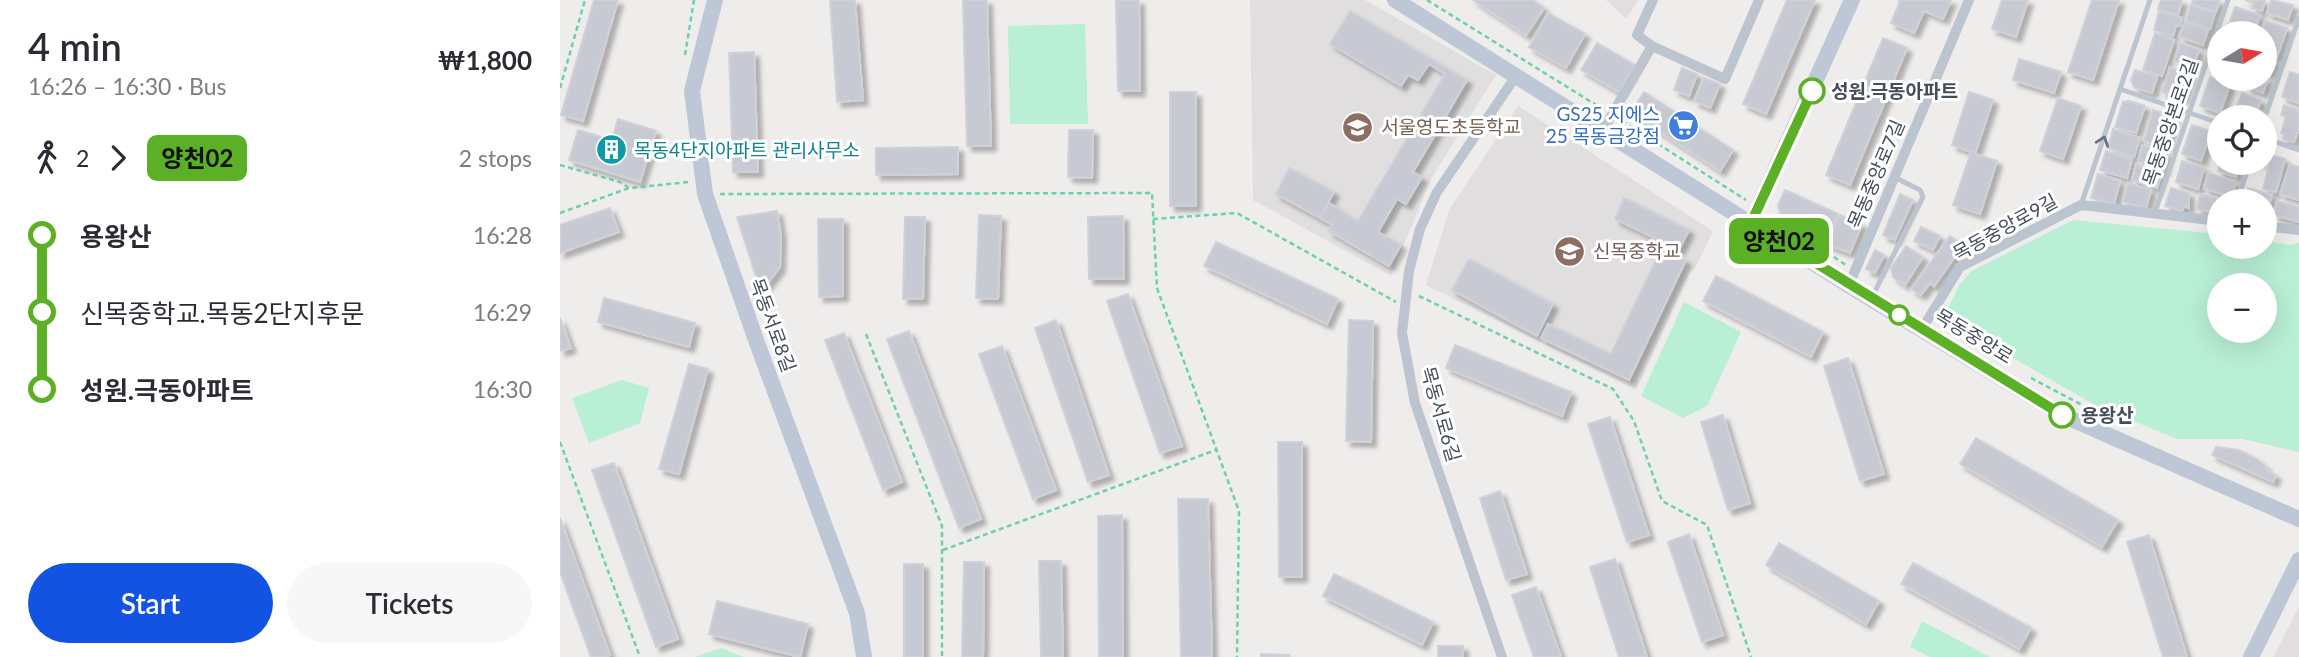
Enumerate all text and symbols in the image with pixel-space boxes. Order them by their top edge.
north arrow [2207,21,2277,91]
map controls [2207,21,2277,343]
text: 4 min [28,23,122,69]
text: ₩1,800 [438,44,532,76]
street label: 목동중앙본로2길 [2137,55,2202,189]
text: 16:26 – 16:30 · Bus [28,72,227,100]
marker: 성원.극동아파트 [1799,78,1825,104]
place label: 성원.극동아파트 [1831,79,1958,102]
place label: GS25 지에스 25 목동금강점 [1546,102,1660,147]
button: locate [2207,105,2277,175]
supermarket icon: GS25 지에스 25 목동금강점 [1666,108,1700,142]
school or university icon: 서울영도초등학교 [1341,110,1375,144]
place label: 서울영도초등학교 [1381,115,1521,138]
street label: 목동중앙로7길 [1842,116,1909,232]
building icon: 목동4단지아파트 관리사무소 [594,133,628,167]
one-way arrow [2095,135,2109,147]
place label: 목동4단지아파트 관리사무소 [634,138,860,161]
icon: walk [28,139,66,177]
icon: forward [99,139,137,177]
text: 양천02 [161,143,233,172]
text: 2 [76,144,89,172]
text: 2 stops [459,144,532,172]
street label: 목동중앙로9길 [1948,188,2061,265]
button: + [2207,189,2277,259]
line badge: 양천02 [1730,218,1828,264]
text: 용왕산 [80,220,152,252]
text: 16:28 [473,221,532,249]
text: 양천02 [1743,226,1815,255]
school or university icon: 신목중학교 [1553,234,1587,268]
place label: 신목중학교 [1593,239,1680,262]
button: − [2207,273,2277,343]
street label: 목동서로8길 [746,275,801,375]
text: 신목중학교.목동2단지후문 [80,297,364,329]
text: 16:29 [473,298,532,326]
street label: 목동중앙로 [1931,303,2018,368]
unlabelled marker [1889,305,1909,325]
street label: 목동서로6길 [1417,363,1466,464]
text: 성원.극동아파트 [80,374,254,406]
text: 16:30 [473,375,532,403]
marker: 용왕산 [2049,402,2075,428]
place label: 용왕산 [2081,403,2134,426]
button: Start [28,563,273,643]
button: Tickets [287,563,532,643]

